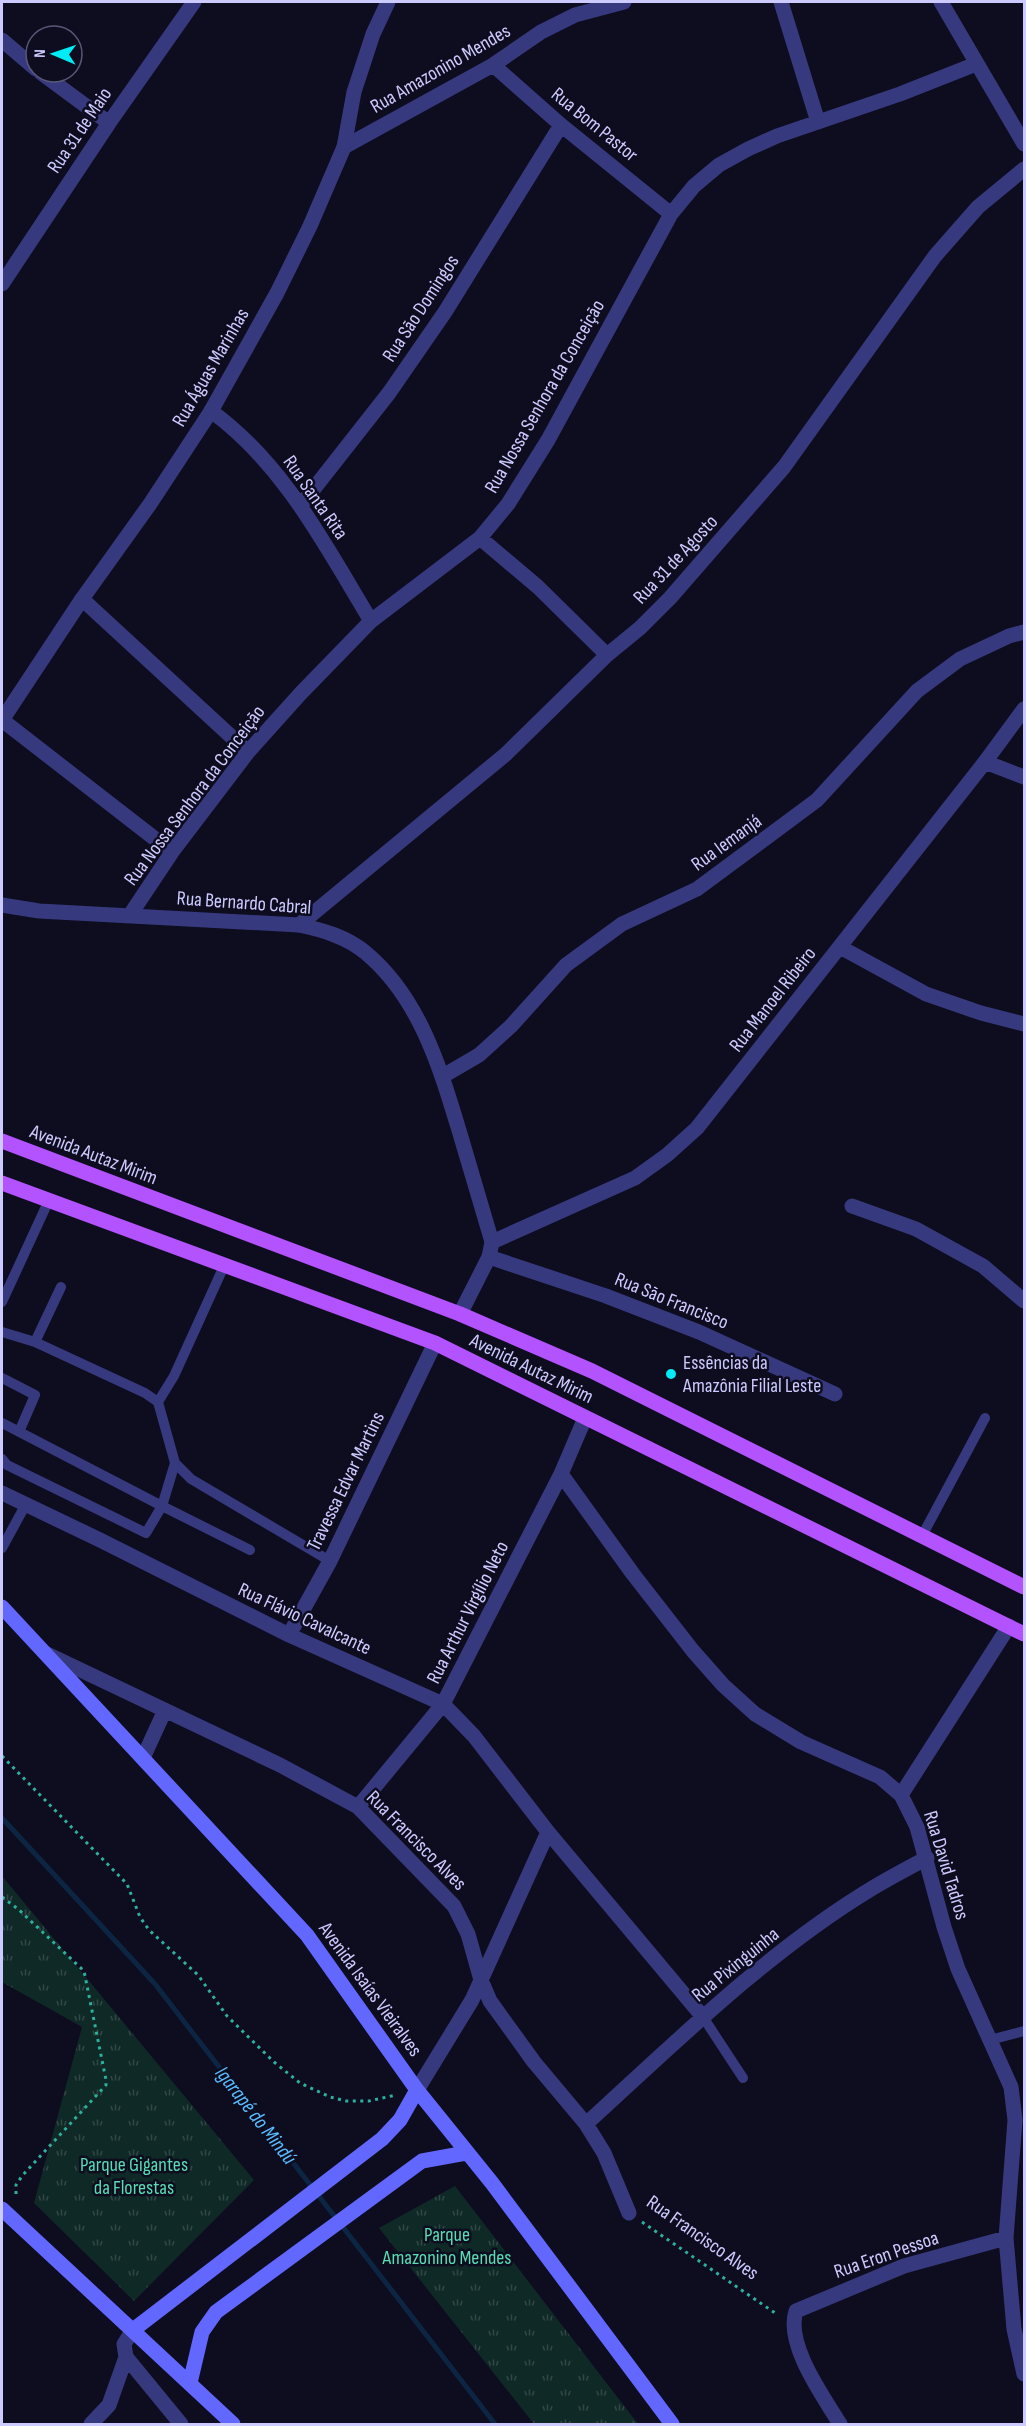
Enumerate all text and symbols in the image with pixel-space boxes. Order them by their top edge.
street label: Rua Amazonino Mendes [366,19,515,119]
north arrow [24,24,84,84]
text: N [31,49,50,58]
street label: Rua Bom Pastor [546,82,643,167]
street label: Rua 31 de Maio [42,83,117,178]
street label: Rua São Domingos [377,250,464,367]
street label: Rua Nossa Senhora da Conceição [480,296,610,497]
street label: Rua Águas Marinhas [167,304,254,431]
street label: Rua Santa Rita [278,451,353,544]
street label: Rua 31 de Agosto [628,510,723,609]
street label: Rua Nossa Senhora da Conceição [119,701,270,890]
street label: Rua Iemanjá [687,809,766,876]
street label: Rua Bernardo Cabral [176,886,312,920]
street label: Rua Manoel Ribeiro [724,942,821,1057]
street label: Avenida Autaz Mirim [26,1119,161,1190]
street label: Rua São Francisco [611,1267,732,1335]
street label: Avenida Autaz Mirim [465,1328,597,1409]
place label: Essências da Amazônia Filial Leste [682,1351,821,1398]
marker: Essências da Amazônia Filial Leste [664,1367,678,1381]
street label: Travessa Edvar Martins [302,1408,390,1555]
street label: Rua Arthur Virgílio Neto [422,1537,514,1688]
street label: Rua Flávio Cavalcante [234,1578,375,1660]
street label: Rua Francisco Alves [361,1786,471,1896]
street label: Rua David Tadros [918,1808,974,1923]
street label: Avenida Isaías Vieiralves [313,1917,427,2061]
street label: Rua Pixinguinha [687,1922,784,2007]
water label: Igarapé do Mindú [210,2061,302,2170]
park label: Parque Gigantes da Florestas [80,2153,188,2200]
street label: Rua Francisco Alves [642,2190,763,2285]
park label: Parque Amazonino Mendes [381,2223,512,2270]
street label: Rua Eron Pessoa [831,2226,942,2284]

